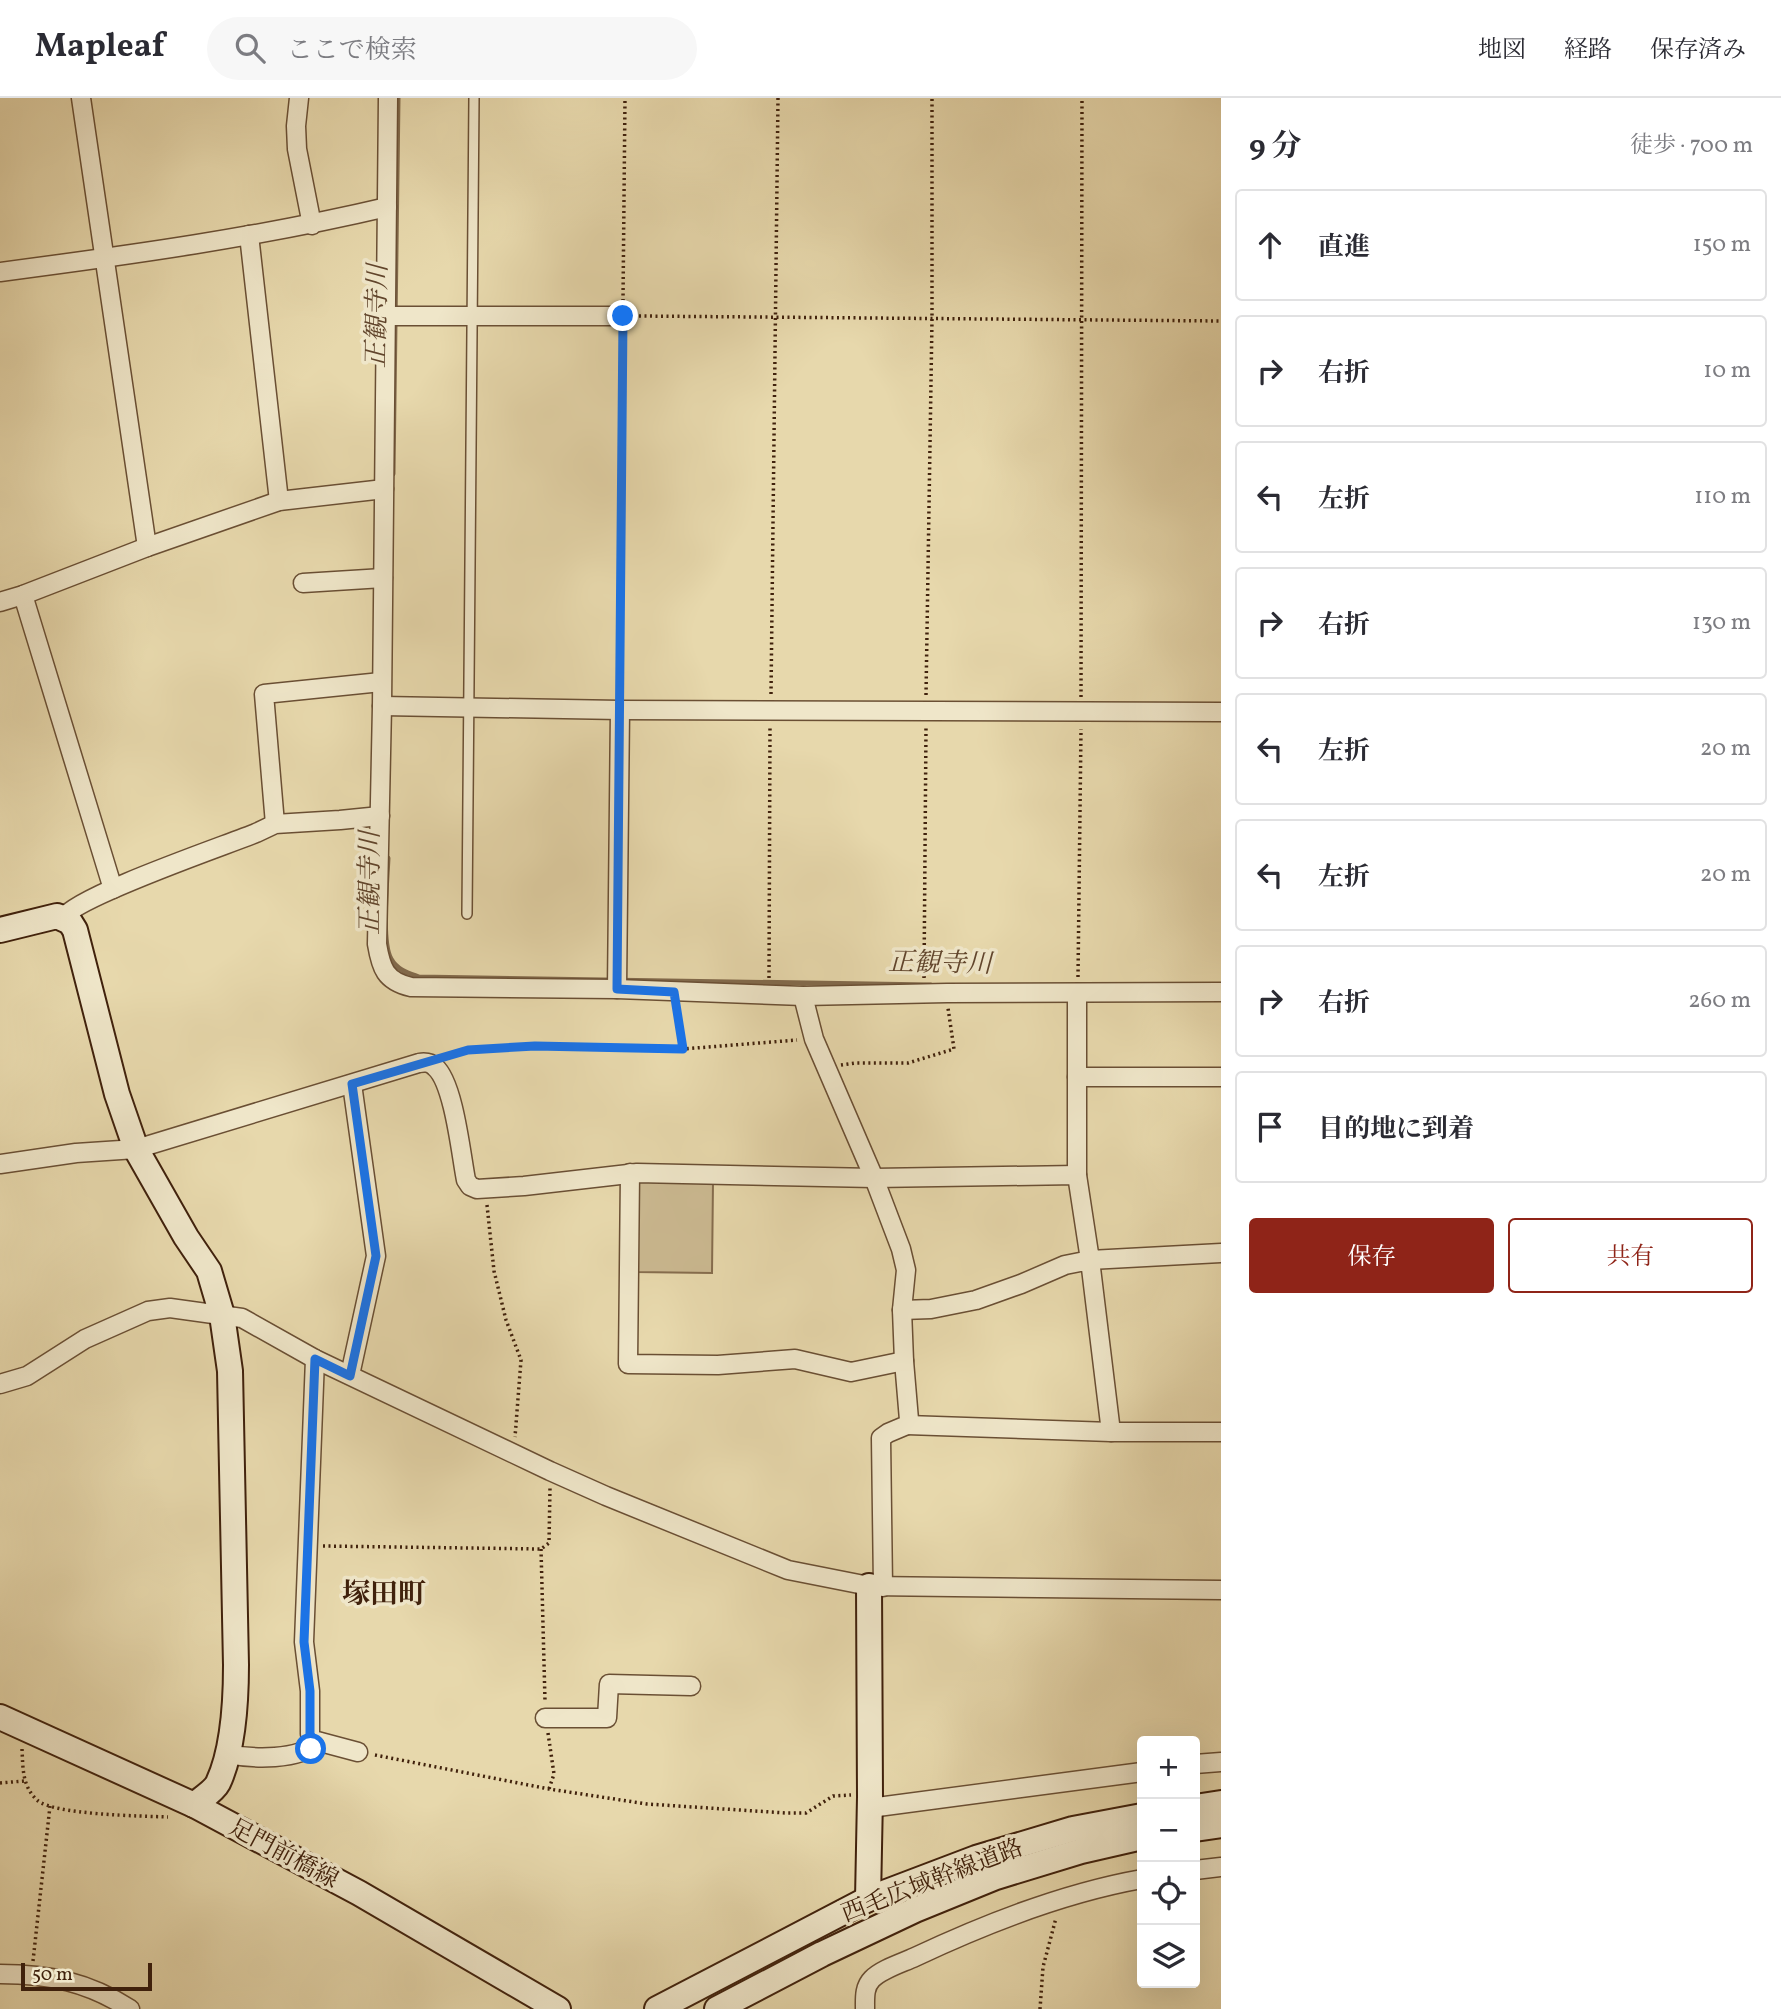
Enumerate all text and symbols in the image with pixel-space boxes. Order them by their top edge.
search box [207,17,697,80]
text: Mapleaf [35,25,165,71]
icon: search [231,29,269,67]
text: ここで検索 [287,33,417,69]
text: 地図 [1478,34,1526,68]
text: 経路 [1564,34,1612,68]
text: 保存済み [1650,34,1746,68]
text: 9 分 [1249,126,1302,168]
text: 徒歩 · 700 m [1630,130,1753,162]
icon: ahead [1251,226,1289,264]
text: 150 m [1693,229,1751,261]
text: 直進 [1318,230,1370,266]
water label: 正観寺川 [359,261,397,368]
route end [607,300,638,331]
icon: right [1251,352,1289,390]
text: 10 m [1703,355,1751,387]
text: 右折 [1318,356,1370,392]
icon: left [1251,478,1289,516]
text: 110 m [1694,481,1751,513]
text: 左折 [1318,482,1370,518]
icon: right [1251,604,1289,642]
text: 130 m [1692,607,1751,639]
text: 右折 [1318,608,1370,644]
icon: left [1251,730,1289,768]
text: 20 m [1700,733,1751,765]
text: 左折 [1318,734,1370,770]
water label: 正観寺川 [353,828,389,935]
icon: left [1251,856,1289,894]
text: 20 m [1700,859,1751,891]
text: 左折 [1318,860,1370,896]
water label: 正観寺川 [888,945,995,983]
icon: right [1251,982,1289,1020]
text: 260 m [1688,985,1751,1017]
text: 右折 [1318,986,1370,1022]
icon: arrive [1251,1108,1289,1146]
text: 目的地に到着 [1318,1112,1474,1148]
button: 保存 [1249,1218,1494,1293]
button: 共有 [1508,1218,1753,1293]
district label: 塚田町 [342,1576,426,1615]
route start [295,1733,326,1764]
map controls [1137,1736,1200,1988]
button: + [1137,1736,1200,1799]
button: − [1137,1799,1200,1862]
street label: 足門前橋線 [222,1812,344,1898]
street label: 西毛広域幹線道路 [837,1832,1028,1932]
button: locate [1137,1862,1200,1925]
button: layers [1137,1925,1200,1988]
scale bar [21,1960,152,1992]
text: 50 m [32,1962,73,1988]

